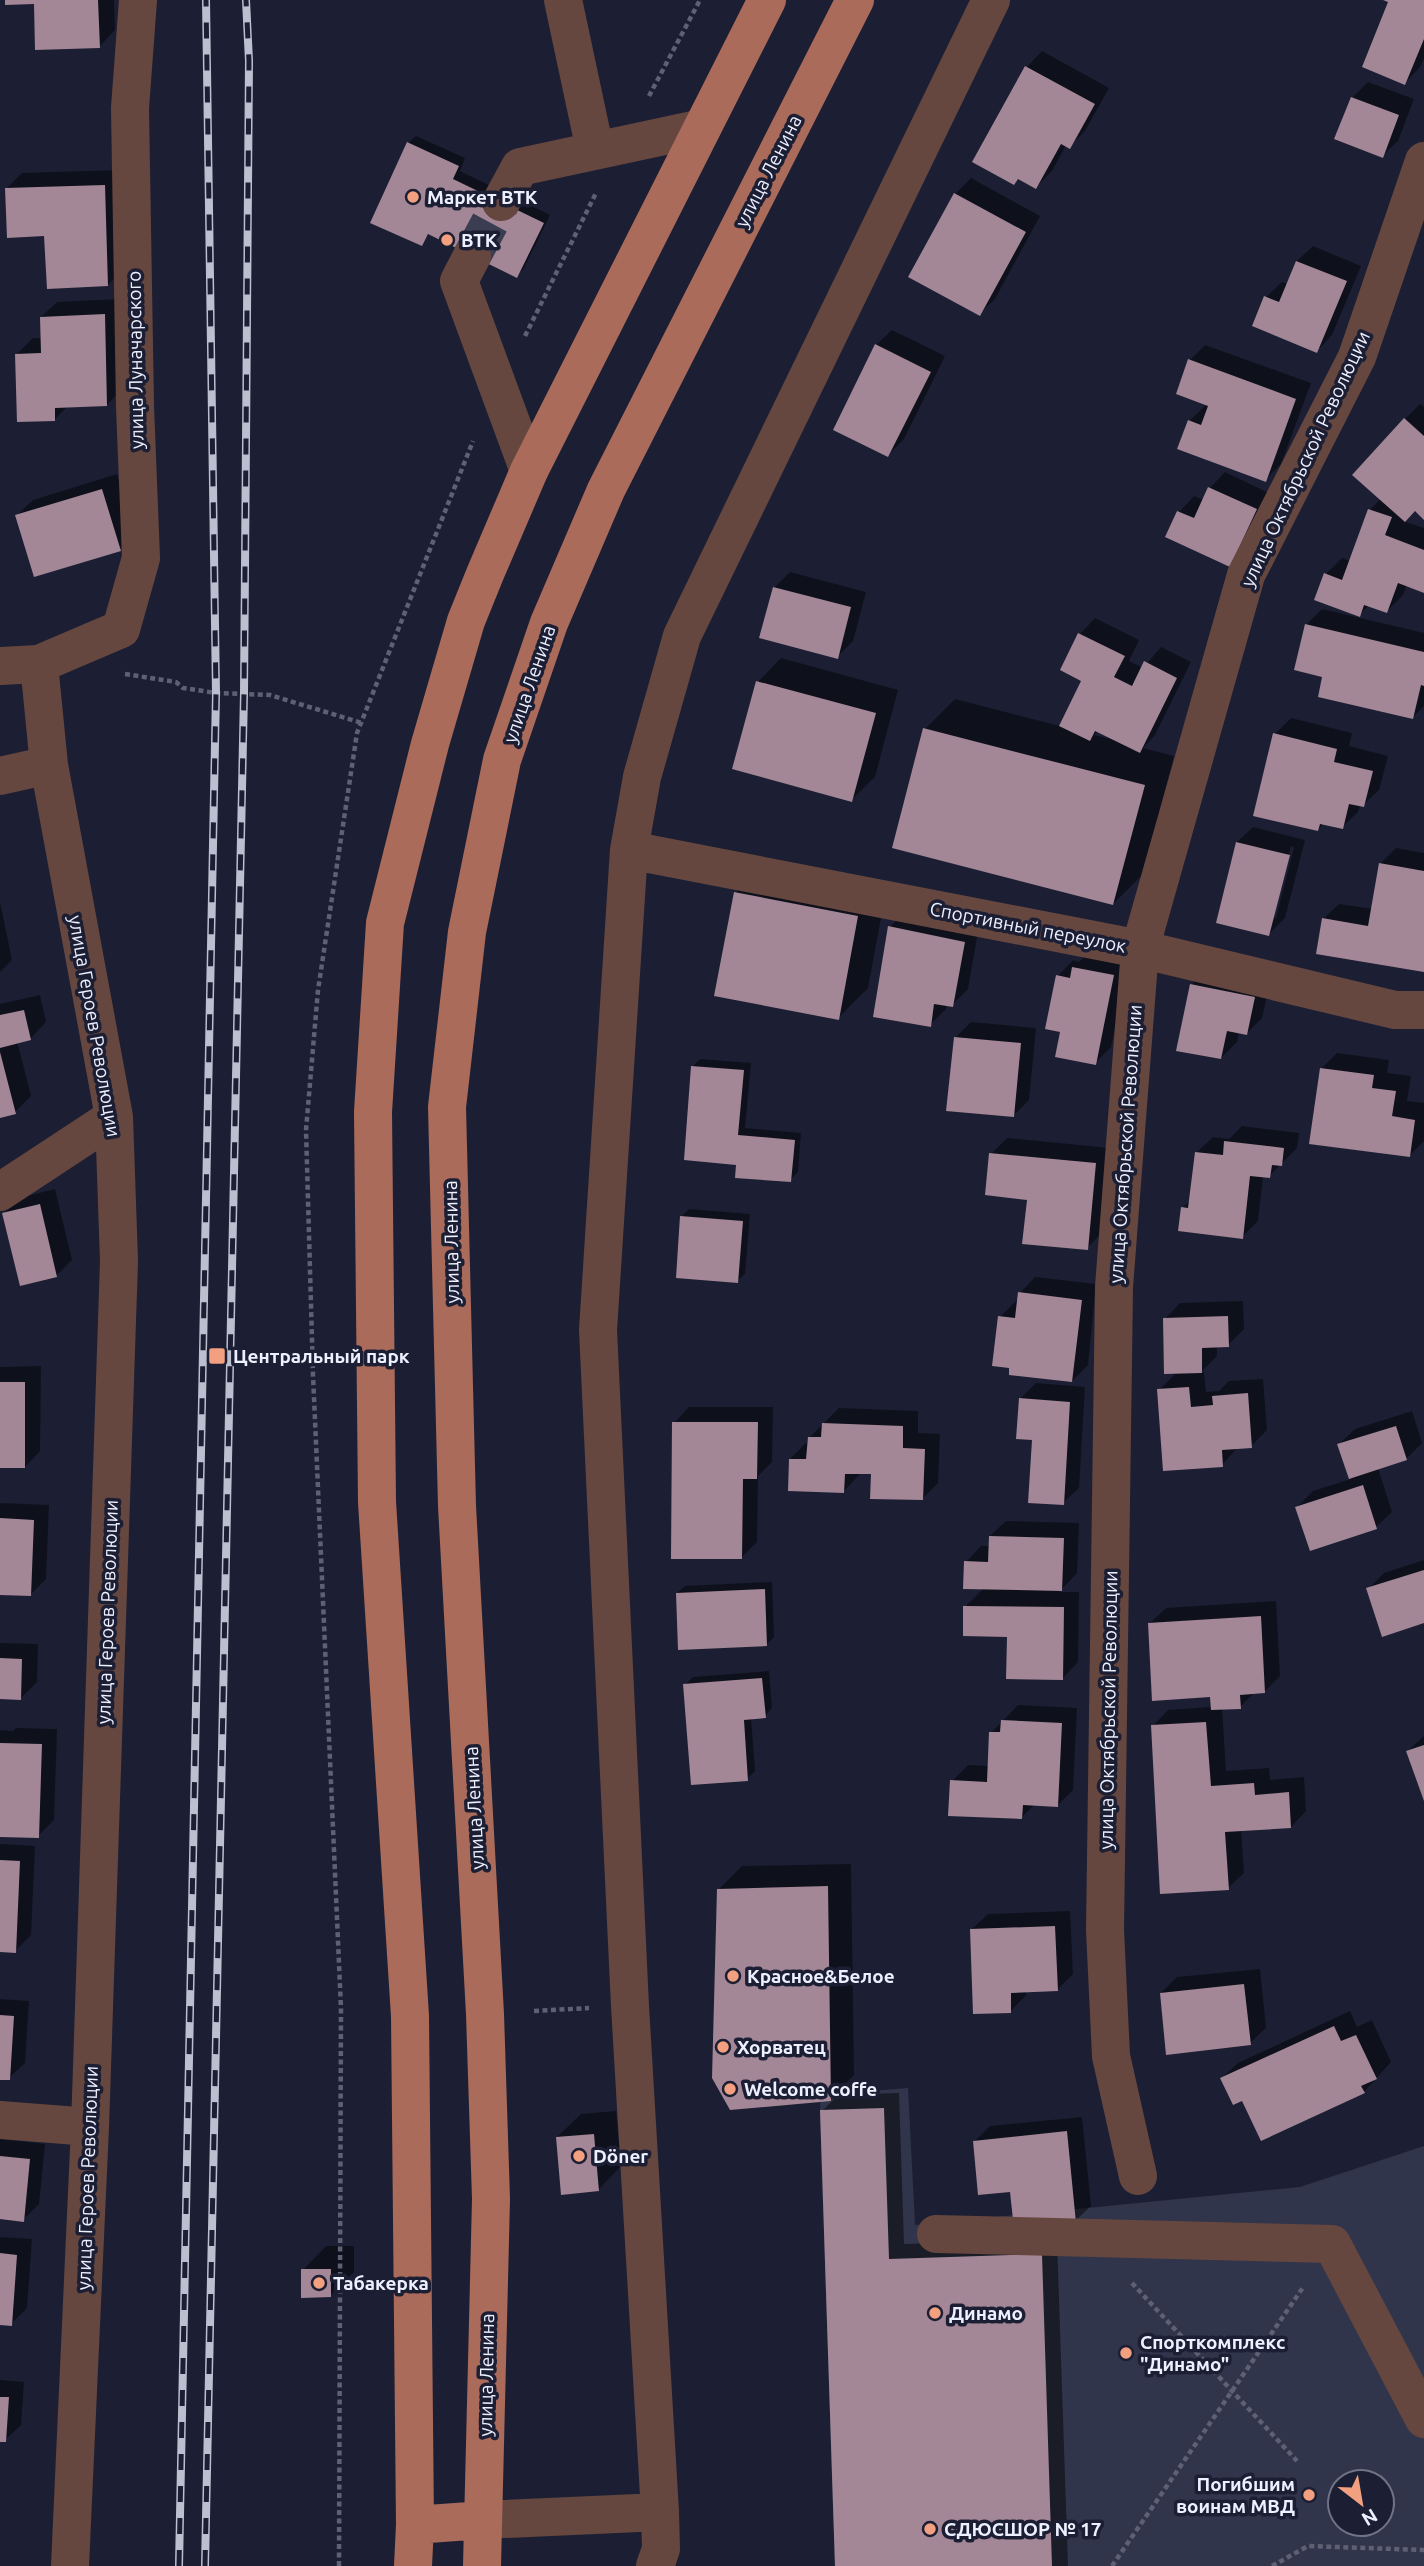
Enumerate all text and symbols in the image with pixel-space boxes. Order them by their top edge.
street label: улица Ленина [730,111,806,231]
place label: Маркет ВТК [427,186,538,208]
marker: Маркет ВТК [405,189,421,205]
place label: ВТК [461,229,498,251]
marker: ВТК [439,232,455,248]
street label: улица Луначарского [122,271,148,449]
street label: улица Октябрьской Революции [1236,328,1374,590]
street label: улица Ленина [499,622,559,746]
street label: Спортивный переулок [928,897,1128,957]
street label: улица Героев Революции [65,913,125,1139]
street label: улица Октябрьской Революции [1104,1004,1146,1284]
street label: улица Ленина [439,1180,463,1304]
place label: Центральный парк [233,1345,410,1367]
marker: Центральный парк [207,1346,227,1366]
street label: улица Героев Революции [92,1499,122,1725]
street label: улица Октябрьской Революции [1095,1570,1121,1850]
street label: улица Ленина [460,1746,488,1870]
place label: Красное&Белое [747,1965,895,1987]
marker: Красное&Белое [725,1968,741,1984]
place label: Хорватец [737,2036,826,2058]
marker: Хорватец [715,2039,731,2055]
street label: улица Героев Революции [72,2065,102,2291]
place label: Welcome coffe [744,2078,877,2100]
marker: Welcome coffe [722,2081,738,2097]
place label: Döner [593,2145,648,2167]
marker: Döner [571,2148,587,2164]
place label: Табакерка [333,2272,429,2294]
marker: Табакерка [311,2275,327,2291]
place label: Динамо [949,2302,1023,2324]
marker: Динамо [927,2305,943,2321]
street label: улица Ленина [474,2313,498,2437]
place label: Спорткомплекс "Динамо" [1140,2331,1285,2375]
marker: Спорткомплекс "Динамо" [1118,2345,1134,2361]
north arrow [1326,2468,1396,2538]
place label: Погибшим воинам МВД [1176,2473,1295,2517]
marker: Погибшим воинам МВД [1301,2487,1317,2503]
text: N [1358,2504,1382,2531]
place label: СДЮСШОР № 17 [944,2518,1102,2540]
marker: СДЮСШОР № 17 [922,2521,938,2537]

